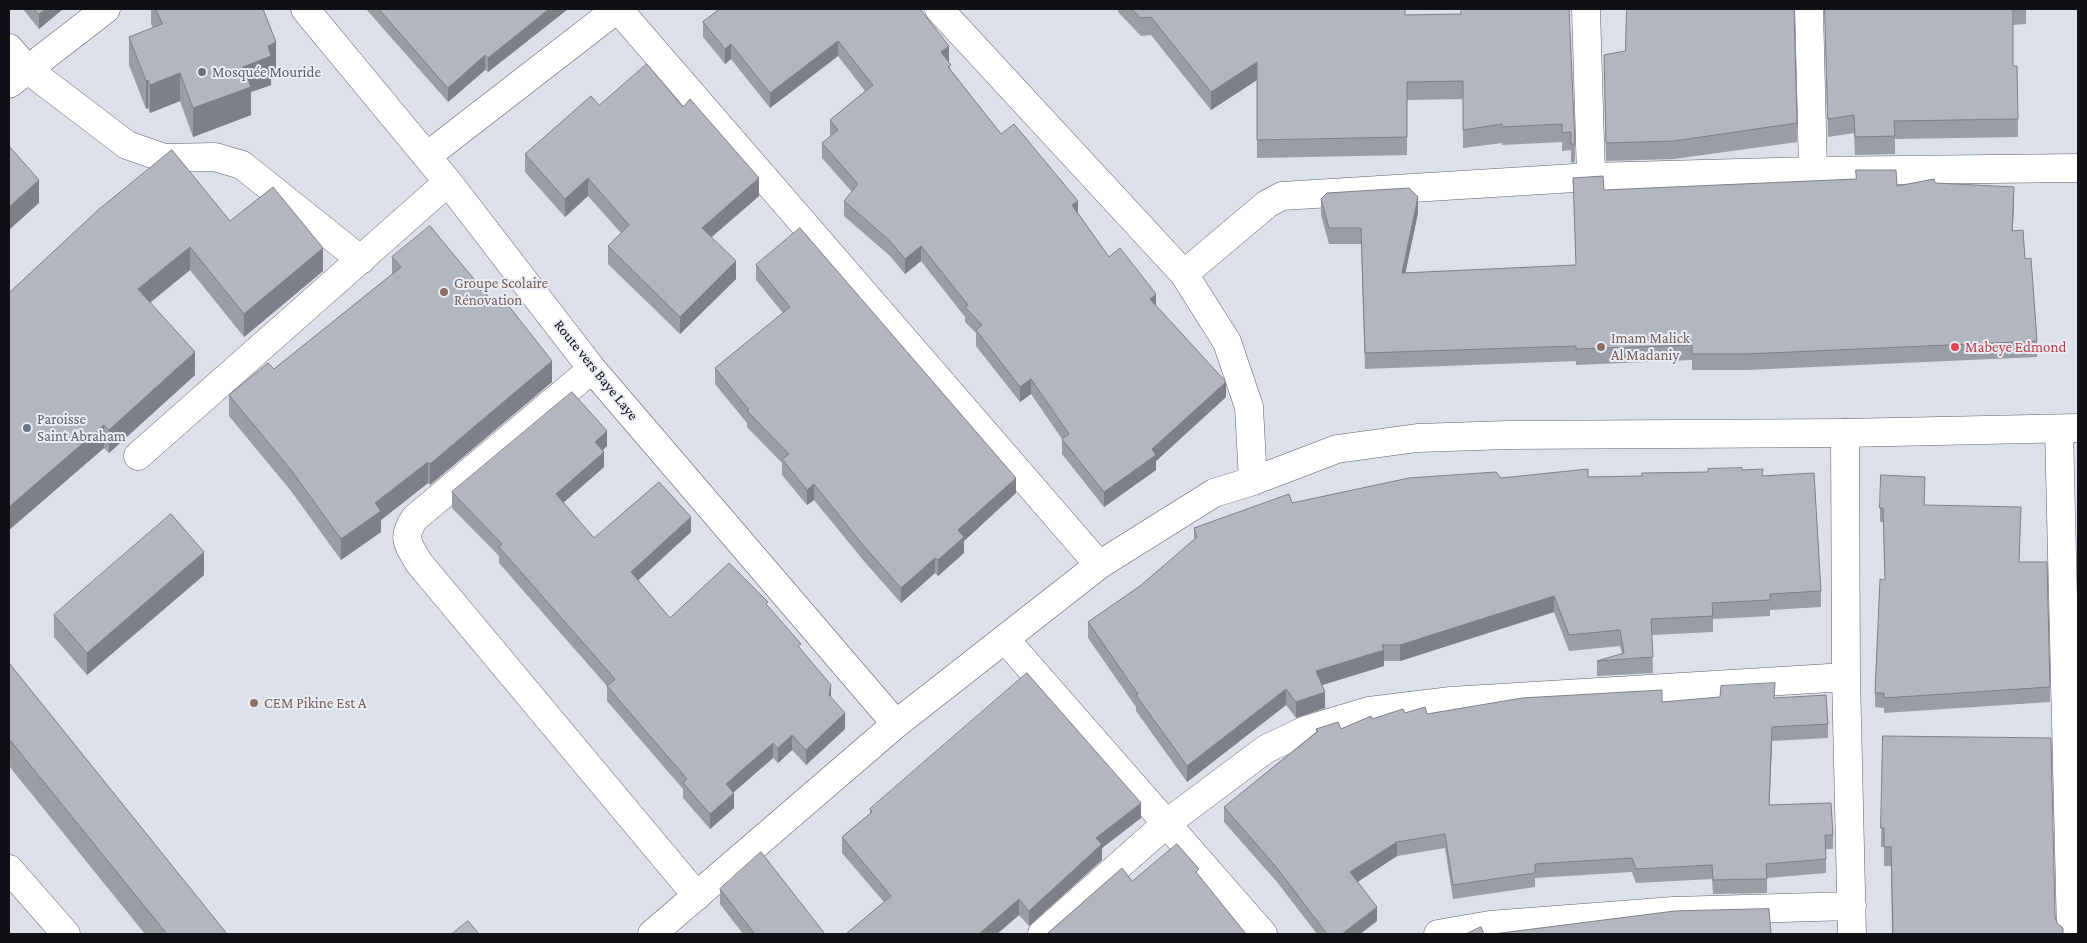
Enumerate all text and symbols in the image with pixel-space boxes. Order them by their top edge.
place label: Mosquée Mouride [212,63,321,81]
marker: Mosquée Mouride [196,66,208,78]
place label: Groupe Scolaire Rénovation [454,274,548,309]
marker: Groupe Scolaire Rénovation [438,286,450,298]
street label: Route vers Baye Laye [550,316,642,424]
place label: Imam Malick Al Madaniy [1611,329,1690,364]
place label: Mabeye Edmond [1965,338,2066,356]
marker: Imam Malick Al Madaniy [1595,341,1607,353]
marker: Mabeye Edmond [1949,341,1961,353]
place label: Paroisse Saint Abraham [37,410,126,445]
marker: Paroisse Saint Abraham [21,422,33,434]
place label: CEM Pikine Est A [264,694,367,712]
marker: CEM Pikine Est A [248,697,260,709]

